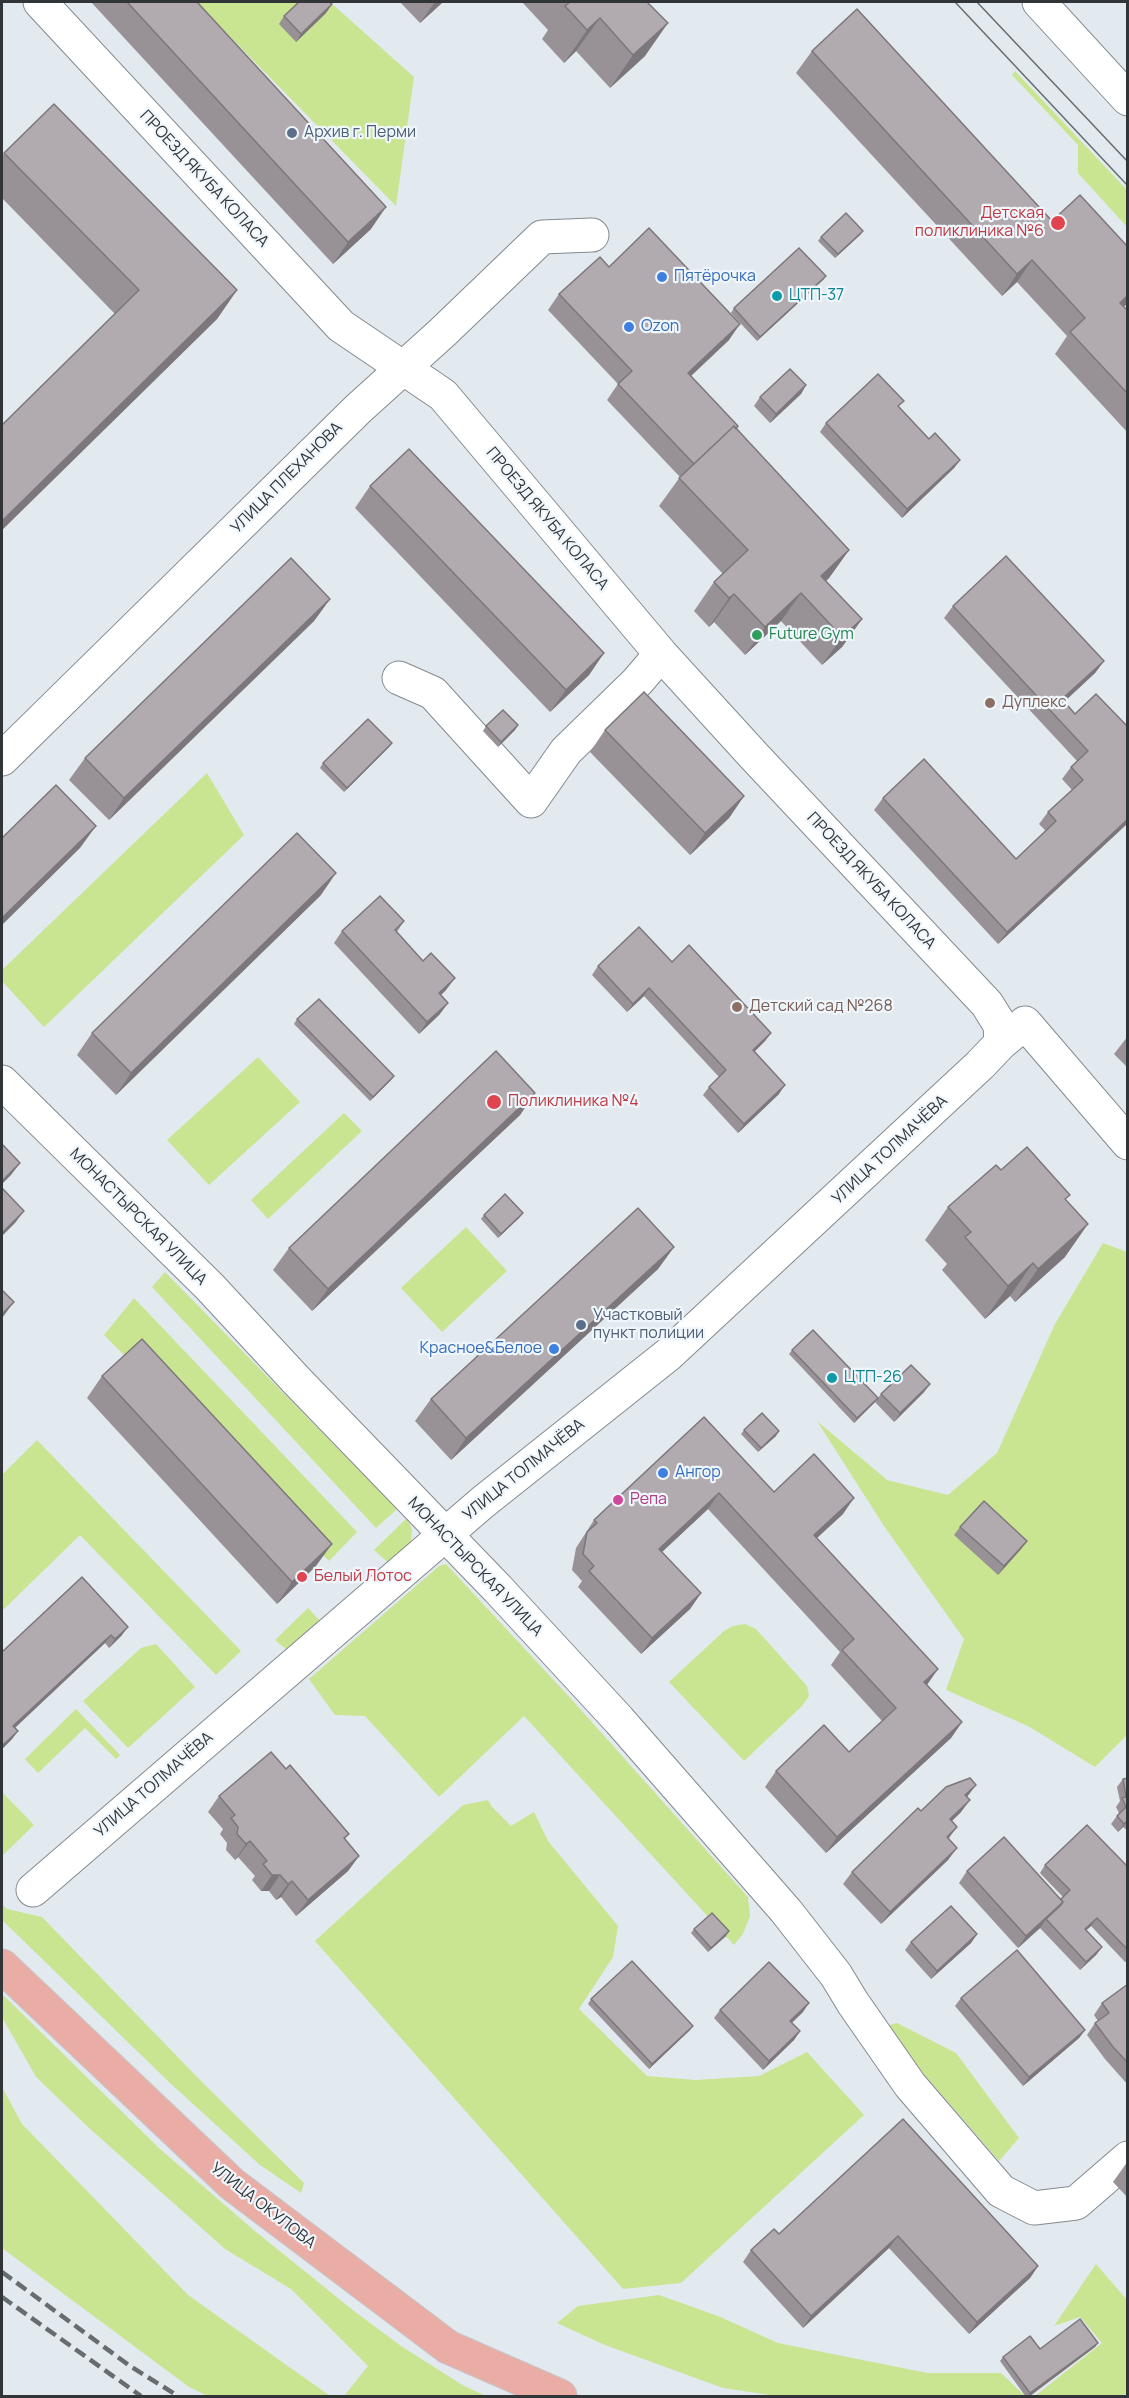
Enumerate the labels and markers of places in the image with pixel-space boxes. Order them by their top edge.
place label: Архив г. Перми [304,123,416,143]
marker: Архив г. Перми [285,126,299,140]
place label: Детская поликлиника №6 [915,204,1044,242]
marker: Детская поликлиника №6 [1049,214,1067,232]
place label: Пятёрочка [674,267,756,287]
marker: Пятёрочка [655,270,669,284]
place label: ЦТП-37 [789,286,844,306]
marker: ЦТП-37 [770,289,784,303]
place label: Ozon [641,317,679,337]
marker: Ozon [622,320,636,334]
place label: Future Gym [769,625,854,645]
marker: Future Gym [750,628,764,642]
place label: Дуплекс [1002,693,1067,713]
marker: Дуплекс [983,696,997,710]
place label: Детский сад №268 [749,997,893,1017]
marker: Детский сад №268 [730,1000,744,1014]
place label: Поликлиника №4 [508,1092,639,1112]
marker: Поликлиника №4 [485,1093,503,1111]
place label: Участковый пункт полиции [593,1306,704,1344]
marker: Участковый пункт полиции [574,1318,588,1332]
place label: Красное&Белое [420,1339,542,1359]
marker: Красное&Белое [547,1342,561,1356]
place label: ЦТП-26 [844,1368,902,1388]
marker: ЦТП-26 [825,1371,839,1385]
place label: Ангор [675,1463,721,1483]
marker: Ангор [656,1466,670,1480]
place label: Репа [630,1490,667,1510]
marker: Репа [611,1493,625,1507]
place label: Белый Лотос [314,1567,412,1587]
marker: Белый Лотос [295,1570,309,1584]

